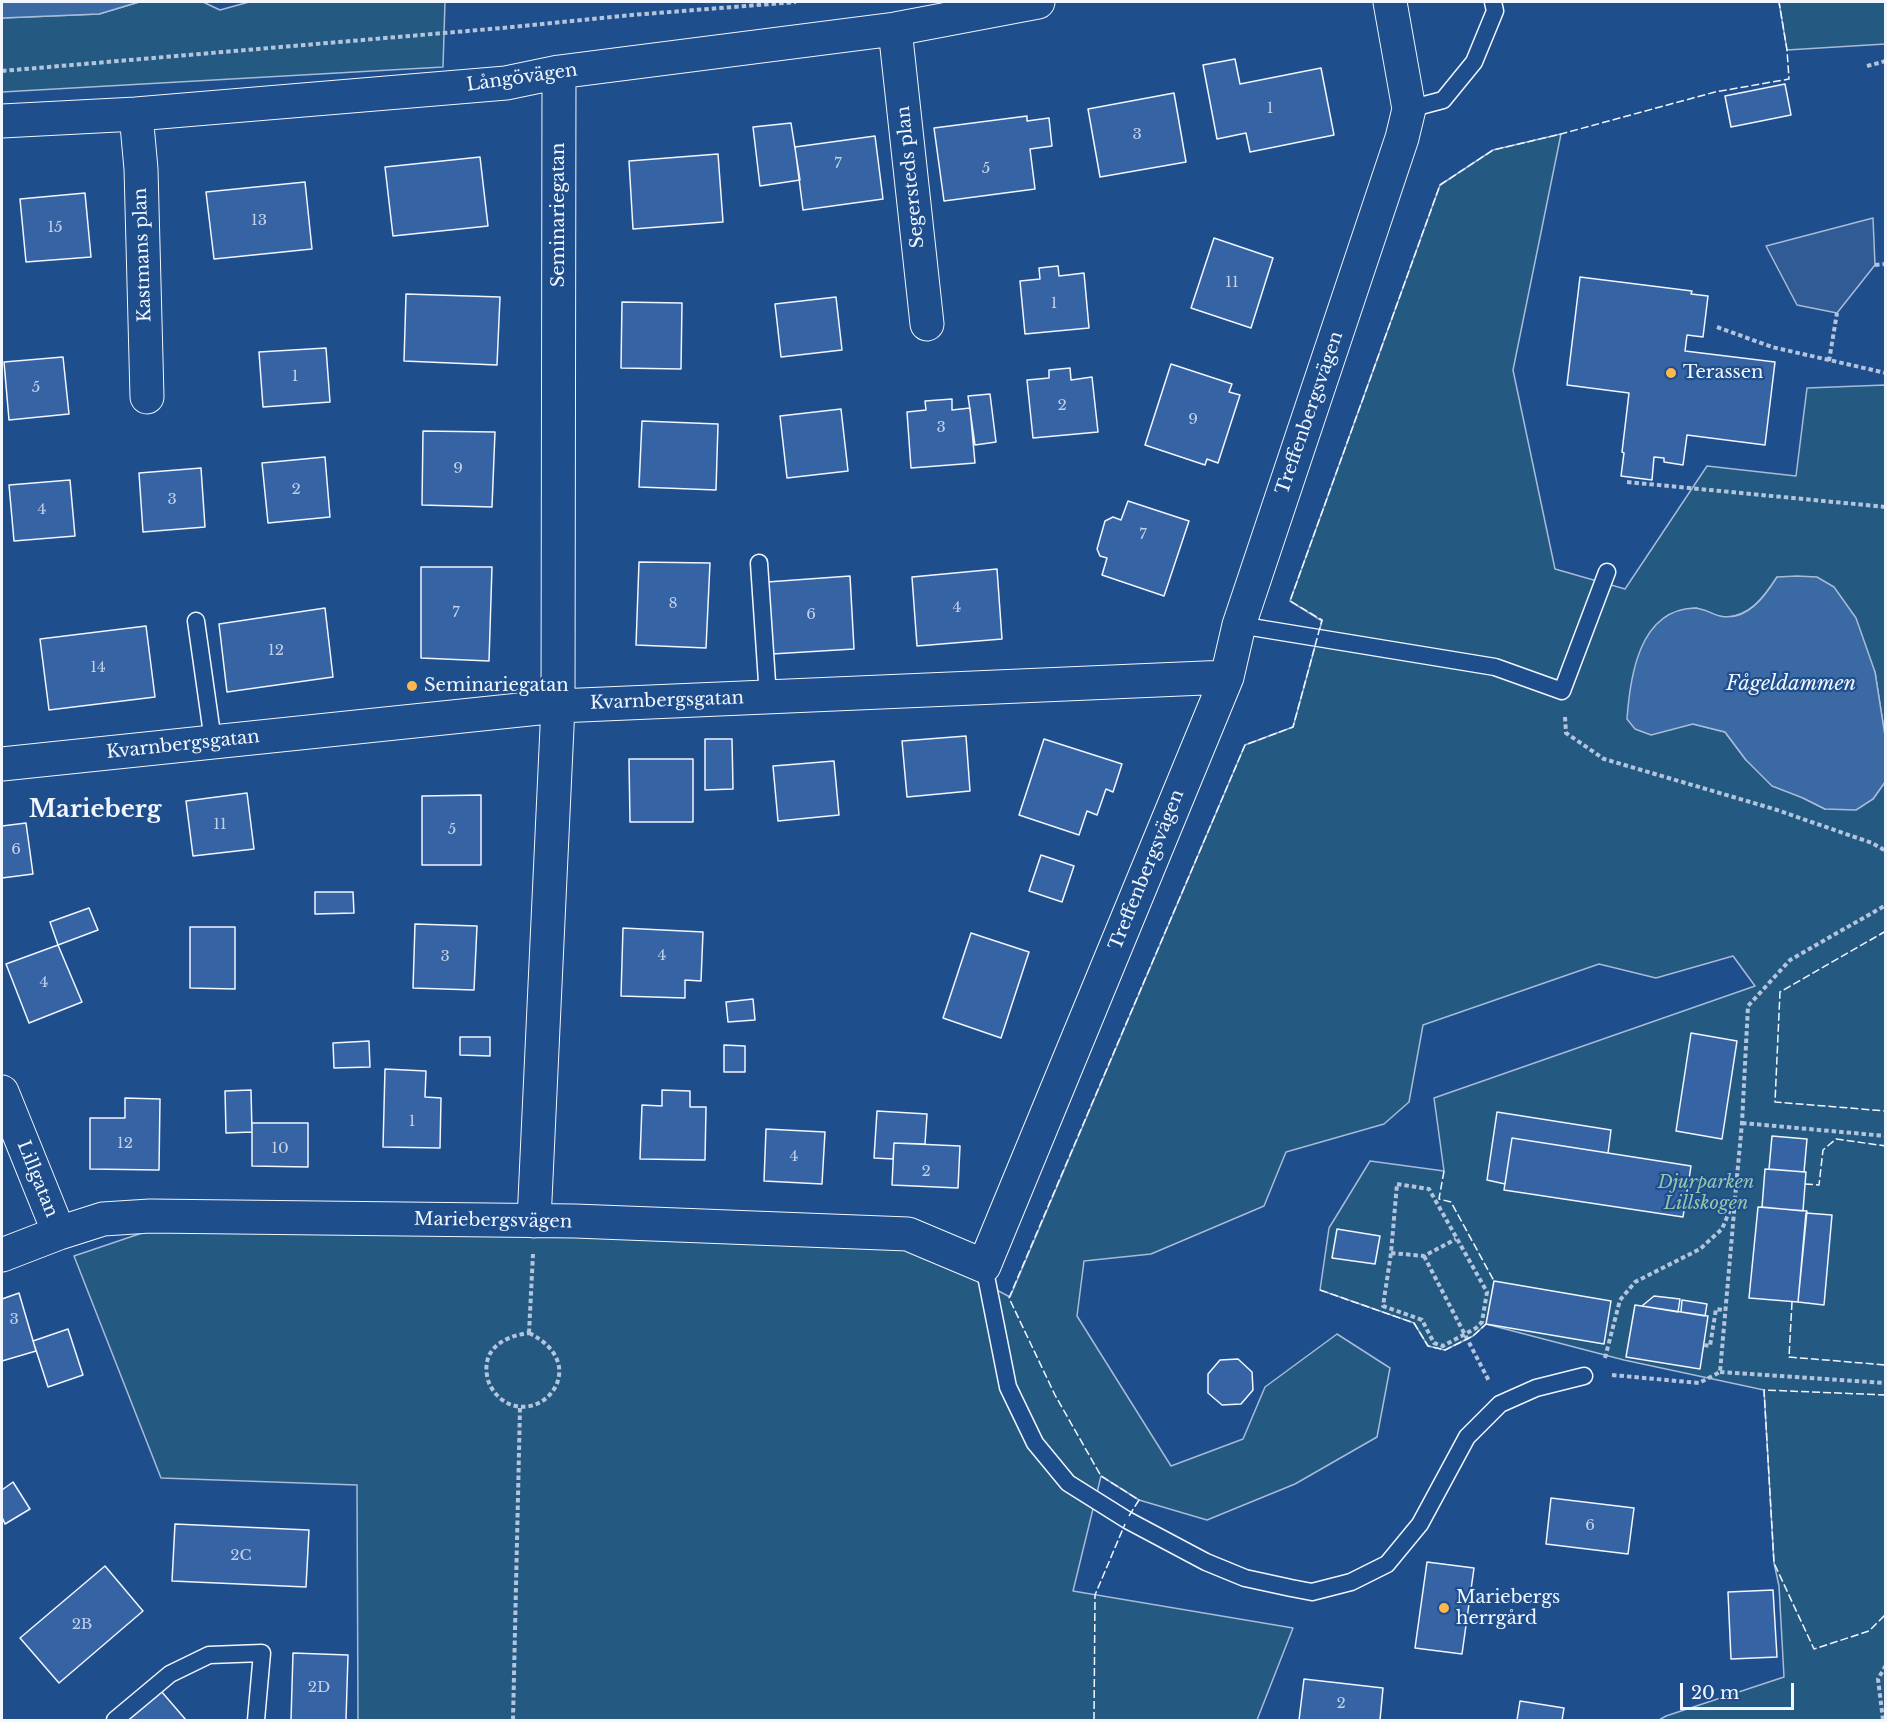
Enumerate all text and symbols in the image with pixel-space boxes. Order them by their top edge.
street label: Långövägen [465,60,579,96]
house number: 1 [1267,100,1273,118]
street label: Segersteds plan [893,105,929,249]
house number: 3 [1132,126,1142,144]
street label: Seminariegatan [548,143,570,287]
house number: 7 [834,155,842,173]
house number: 5 [982,160,990,178]
street label: Kastmans plan [130,187,156,323]
house number: 13 [251,212,267,230]
house number: 15 [47,219,63,237]
house number: 11 [1225,274,1239,292]
house number: 1 [1051,295,1057,313]
street label: Treffenbergsvägen [1272,329,1348,497]
place label: Terassen [1683,362,1763,384]
marker: Terassen [1664,366,1678,380]
house number: 1 [292,368,298,386]
house number: 5 [32,379,40,397]
house number: 2 [1057,397,1067,415]
house number: 9 [1188,411,1198,429]
house number: 3 [936,419,946,437]
house number: 9 [453,460,463,478]
house number: 2 [291,481,301,499]
house number: 3 [167,491,177,509]
house number: 4 [38,501,46,519]
house number: 7 [1139,526,1147,544]
house number: 8 [668,595,678,613]
house number: 4 [953,599,961,617]
house number: 7 [452,604,460,622]
house number: 6 [806,606,816,624]
house number: 12 [268,642,284,660]
house number: 14 [90,659,106,677]
water label: Fågeldammen [1726,672,1856,696]
place label: Seminariegatan [424,675,569,697]
marker: Seminariegatan [405,679,419,693]
street label: Kvarnbergsgatan [590,688,744,714]
street label: Kvarnbergsgatan [105,726,261,764]
street label: Treffenbergsvägen [1105,787,1189,953]
district label: Marieberg [29,796,161,824]
house number: 11 [213,816,227,834]
house number: 5 [448,821,456,839]
house number: 6 [11,841,21,859]
house number: 4 [658,947,666,965]
house number: 3 [440,948,450,966]
house number: 4 [40,974,48,992]
house number: 1 [409,1113,415,1131]
house number: 12 [117,1135,133,1153]
street label: Lillgatan [12,1137,62,1221]
house number: 10 [271,1140,289,1158]
house number: 4 [790,1148,798,1166]
house number: 2 [921,1163,931,1181]
park label: Djurparken Lillskogen [1658,1172,1754,1214]
street label: Mariebergsvägen [414,1209,572,1233]
house number: 3 [9,1311,19,1329]
house number: 6 [1585,1517,1595,1535]
house number: 2C [230,1547,252,1565]
place label: Mariebergs herrgård [1456,1587,1560,1630]
marker: Mariebergs herrgård [1437,1601,1451,1615]
house number: 2B [72,1616,92,1634]
scale bar [1683,1671,1797,1709]
house number: 2D [308,1679,330,1697]
text: 20 m [1691,1682,1739,1704]
house number: 2 [1336,1695,1346,1713]

